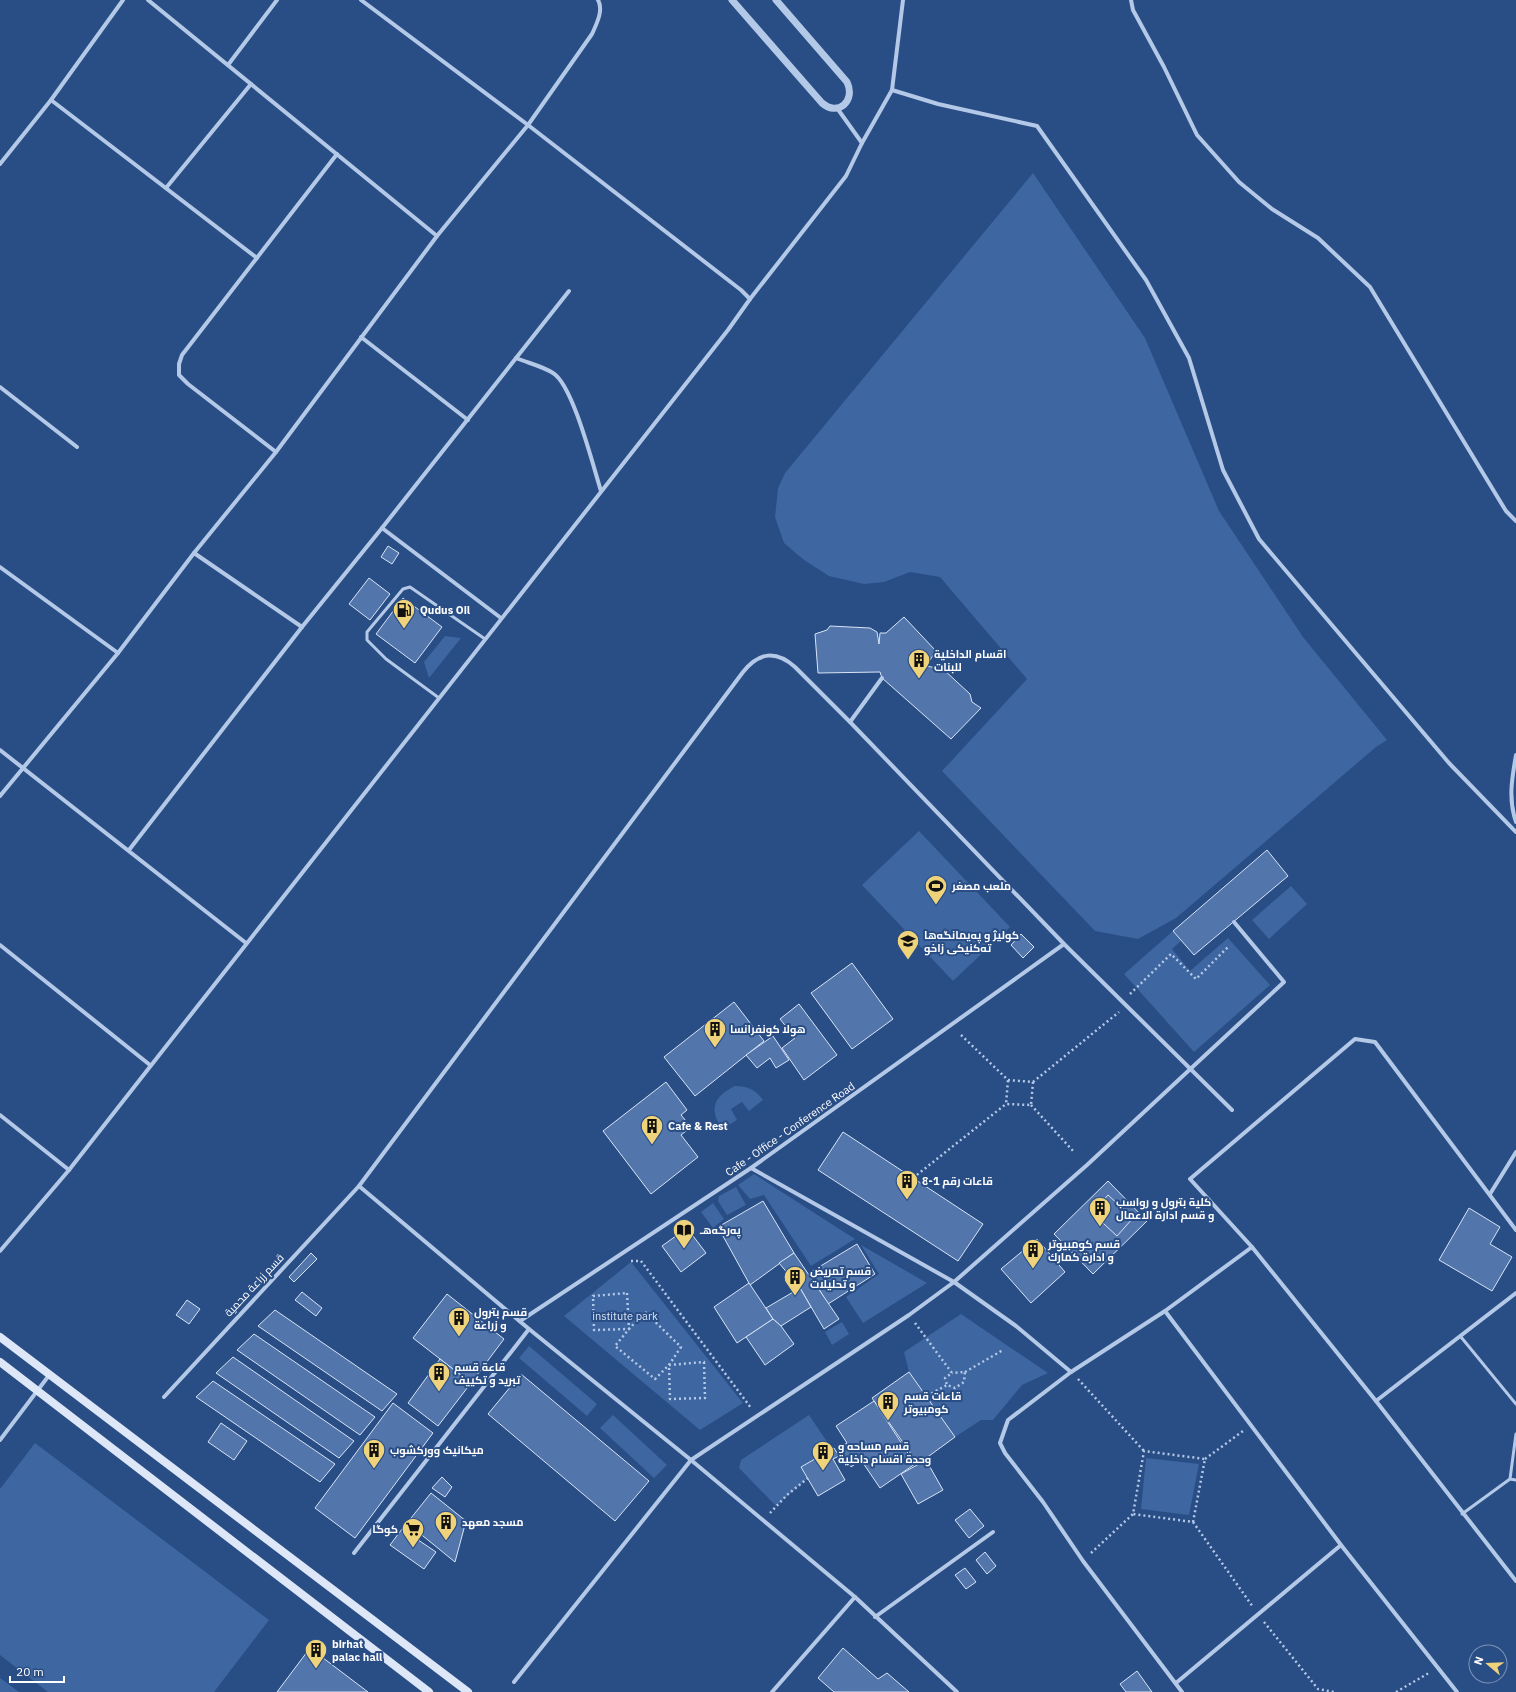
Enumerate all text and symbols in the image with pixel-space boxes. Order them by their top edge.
fuel station icon: Qudus Oil [391,597,417,630]
place label: Qudus Oil [420,603,471,617]
building icon: اقسام الداخلیة للبنات [906,647,932,680]
place label: اقسام الداخلیة للبنات [934,647,1006,674]
sports icon: ملعب مصغر [923,873,949,906]
place label: ملعب مصغر [951,879,1011,893]
school or university icon: كوليژ و په‌يمانگه‌ها ته‌كنيكى زاخو [895,928,921,961]
place label: كوليژ و په‌يمانگه‌ها ته‌كنيكى زاخو [924,928,1019,956]
building icon: هولا كونفرانسا [702,1016,728,1049]
place label: هولا كونفرانسا [730,1022,806,1037]
street label: Cafe - Office - Conference Road [723,1079,857,1179]
building icon: Cafe & Rest [639,1113,665,1146]
place label: Cafe & Rest [668,1119,728,1133]
building icon: قاعات رقم 1-8 [894,1168,920,1201]
place label: قاعات رقم 1-8 [922,1174,993,1189]
building icon: كلية بترول و رواسب و قسم ادارة الاعمال [1087,1195,1113,1228]
place label: كلية بترول و رواسب و قسم ادارة الاعمال [1116,1195,1215,1223]
library icon: په‌رگه‌هـ [671,1217,697,1250]
place label: په‌رگه‌هـ [699,1223,741,1239]
building icon: قسم کومبیوتر و ادارة كمارك [1020,1237,1046,1270]
place label: قسم کومبیوتر و ادارة كمارك [1047,1237,1120,1265]
street label: قسم زراعة محمية [221,1251,287,1320]
building icon: قسم تمریض و تحلیلات [782,1264,808,1297]
place label: قسم تمریض و تحلیلات [810,1264,871,1292]
building icon: قسم بترول و زراعة [446,1305,472,1338]
place label: قسم بترول و زراعة [474,1305,527,1333]
park label: institute park [592,1309,658,1323]
building icon: قاعة قسم تبرید و تکییف [426,1360,452,1393]
place label: قاعة قسم تبرید و تکییف [454,1360,521,1388]
building icon: قاعات قسم کومبیوتر [875,1389,901,1422]
place label: قاعات قسم کومبیوتر [903,1389,962,1417]
building icon: میکانیک وورکشوب [361,1437,387,1470]
building icon: قسم مساحه‌ و وحدة اقسام داخلية [810,1439,836,1472]
place label: قسم مساحه‌ و وحدة اقسام داخلية [838,1439,931,1467]
place label: میکانیک وورکشوب [390,1443,484,1458]
building icon: مسجد معهد [433,1509,459,1542]
place label: مسجد معهد [462,1515,523,1530]
supermarket icon: كوگا [400,1516,426,1549]
place label: كوگا [372,1522,398,1537]
building icon: birhat palac hall [303,1637,329,1670]
place label: birhat palac hall [332,1637,383,1664]
north arrow [1468,1644,1508,1684]
text: N [1471,1655,1486,1667]
scale bar [10,1658,64,1684]
text: 20 m [16,1664,44,1679]

